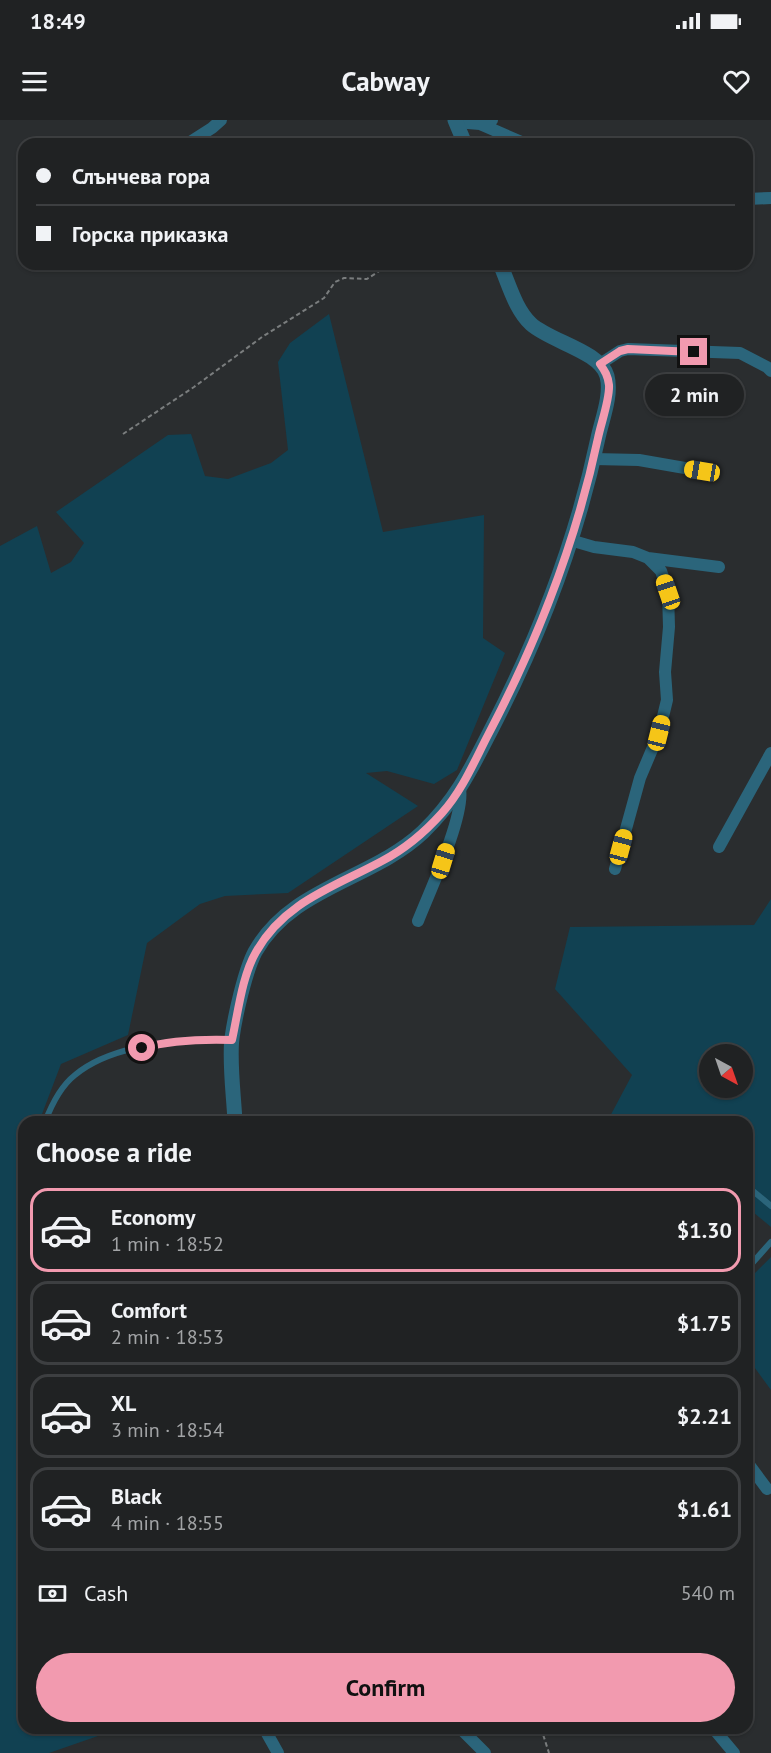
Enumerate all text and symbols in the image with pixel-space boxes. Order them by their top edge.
text: 18:49 [30,7,86,35]
text: Cabway [341,64,430,98]
icon: menu [18,65,51,98]
icon: heart [720,65,753,98]
text: Слънчева гора [72,162,210,190]
text: Горска приказка [72,220,228,248]
route end [680,338,707,365]
callout: 2 min [644,373,744,415]
text: 2 min [670,382,719,408]
car [683,459,721,483]
car [654,572,682,612]
car [646,713,672,753]
car [608,827,634,867]
car [429,841,457,881]
route start [128,1034,155,1061]
north arrow [699,1044,753,1098]
map controls [699,1044,753,1098]
text: Choose a ride [36,1135,192,1169]
icon: car [39,1203,93,1257]
text: Economy [111,1203,195,1231]
text: $1.30 [677,1216,732,1244]
text: 1 min · 18:52 [111,1231,224,1257]
icon: car [39,1296,93,1350]
text: Comfort [111,1296,187,1324]
text: $1.75 [677,1309,732,1337]
text: 2 min · 18:53 [111,1324,224,1350]
icon: car [39,1389,93,1443]
text: XL [111,1389,136,1417]
text: $2.21 [677,1402,732,1430]
text: 3 min · 18:54 [111,1417,224,1443]
icon: car [39,1482,93,1536]
text: Black [111,1482,162,1510]
text: $1.61 [677,1495,732,1523]
text: 4 min · 18:55 [111,1510,224,1536]
icon: cash [36,1577,69,1610]
text: Cash [84,1579,128,1607]
text: 540 m [681,1580,735,1606]
button: Confirm [36,1653,735,1722]

